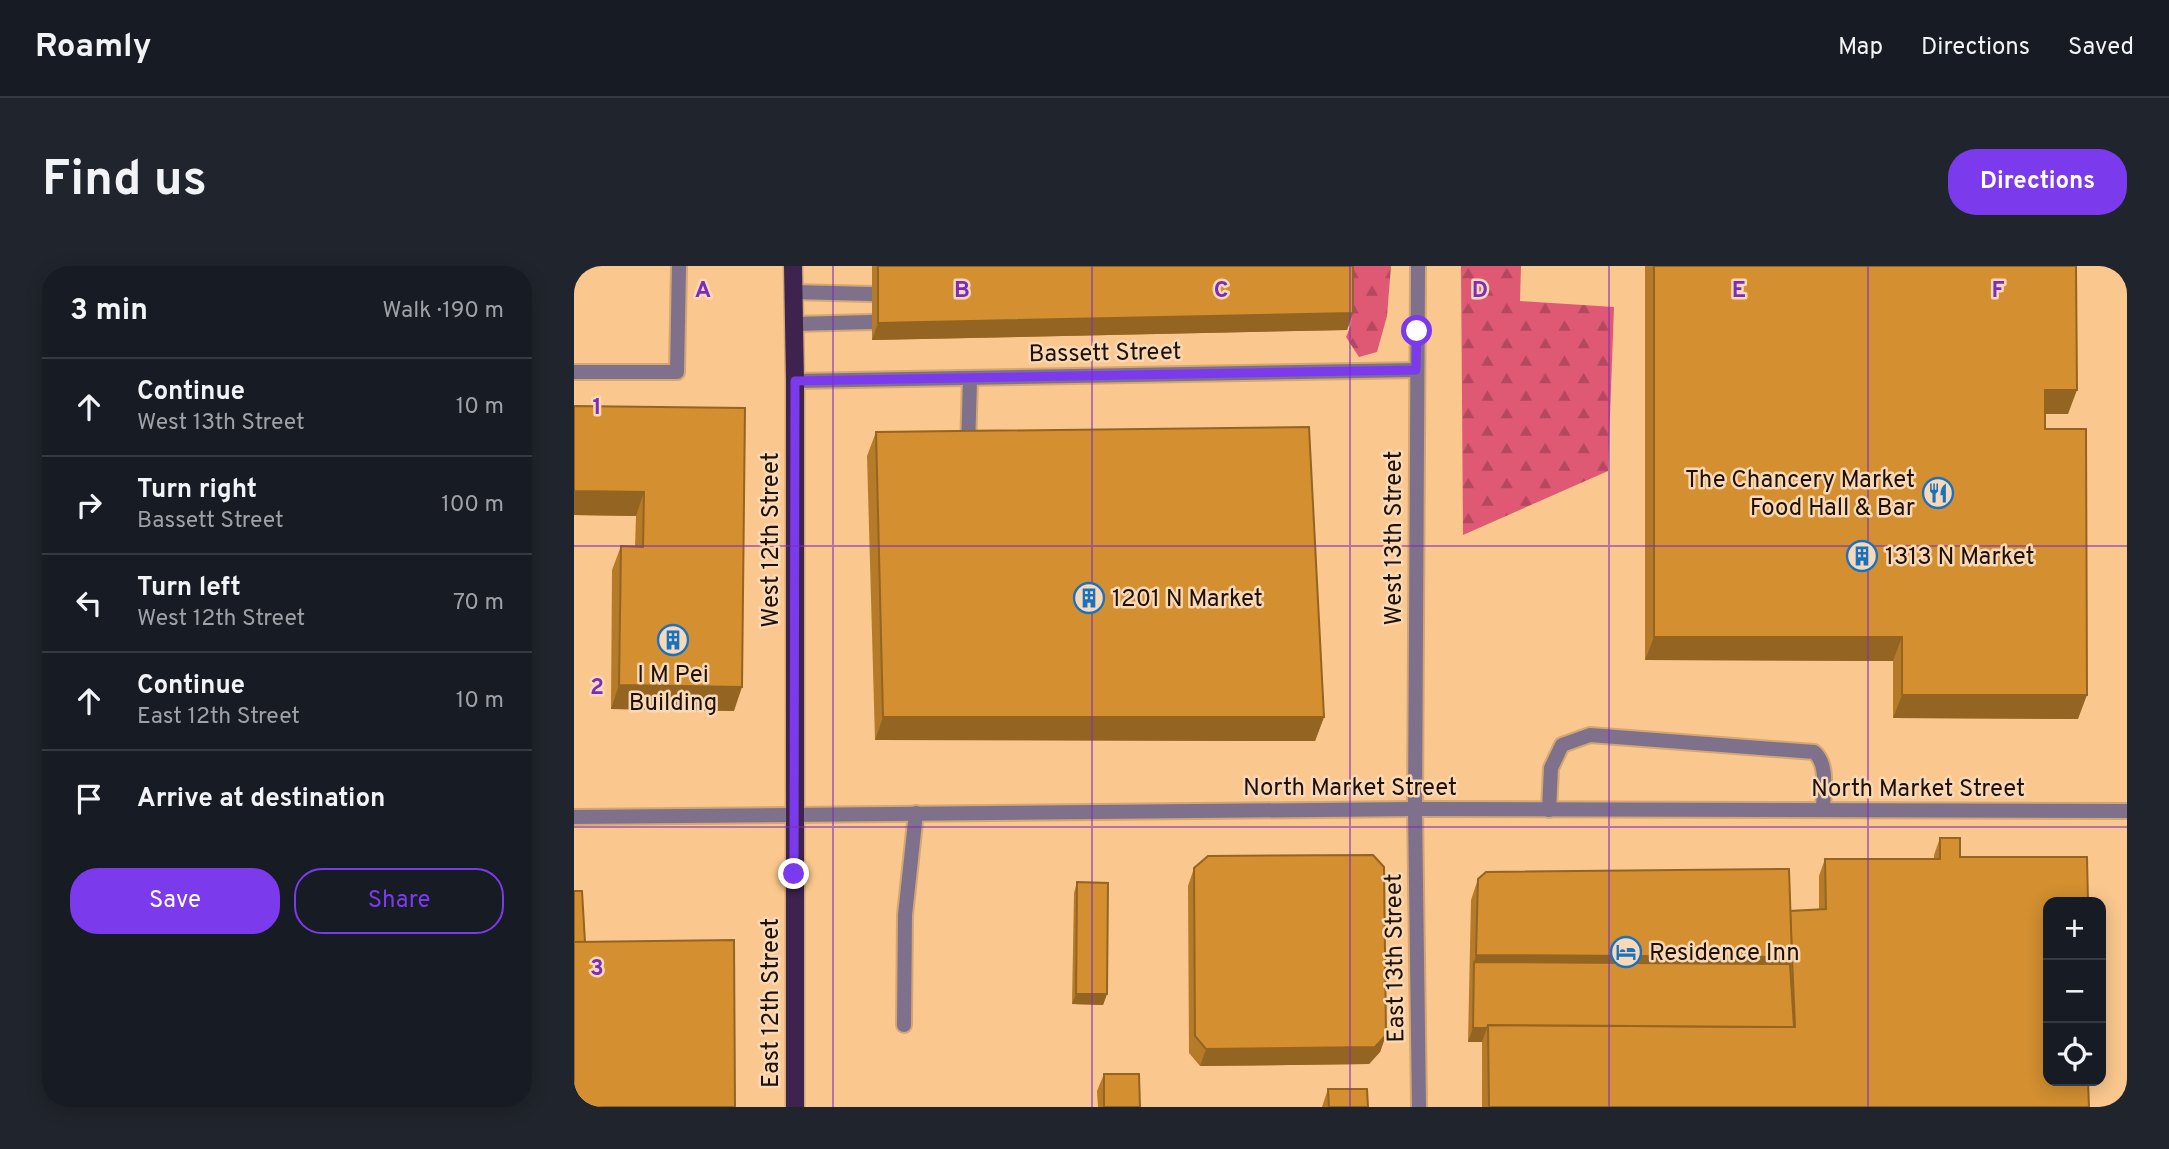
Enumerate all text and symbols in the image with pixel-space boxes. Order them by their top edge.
text: Roamly [35,27,151,69]
text: Map [1838,33,1883,63]
text: Directions [1921,33,2030,63]
text: Saved [2068,33,2134,63]
button: Directions [1948,149,2127,215]
text: Find us [42,151,207,213]
text: A [695,277,711,306]
text: B [954,277,970,306]
text: C [1214,277,1228,306]
text: D [1472,277,1488,306]
text: E [1732,277,1746,306]
text: F [1991,277,2005,306]
text: 3 min [70,293,148,330]
text: Walk · 190 m [382,297,504,326]
route start [1401,315,1432,346]
street label: Bassett Street [1028,338,1182,370]
text: Continue [137,376,245,409]
icon: ahead [70,388,108,426]
text: 10 m [456,393,504,422]
text: 1 [592,394,602,423]
text: West 13th Street [137,409,305,438]
street label: West 13th Street [1380,451,1410,625]
street label: West 12th Street [757,452,787,628]
place label: The Chancery Market Food Hall & Bar [1685,466,1915,524]
text: Turn right [137,474,257,507]
restaurant icon: The Chancery Market Food Hall & Bar [1921,476,1955,510]
icon: right [70,486,108,524]
text: 100 m [441,491,504,520]
text: Bassett Street [137,507,284,536]
building icon: 1313 N Market [1845,539,1879,573]
place label: 1313 N Market [1885,543,2035,573]
text: Turn left [137,572,241,605]
building icon: 1201 N Market [1072,581,1106,615]
icon: left [70,584,108,622]
place label: 1201 N Market [1112,585,1263,615]
text: 70 m [453,589,504,618]
text: West 12th Street [137,605,305,634]
building icon: I M Pei Building [656,623,690,657]
place label: I M Pei Building [629,661,717,719]
text: Continue [137,670,245,703]
text: 2 [590,674,604,703]
icon: ahead [70,682,108,720]
text: 10 m [456,687,504,716]
text: East 12th Street [137,703,300,732]
street label: North Market Street [1243,774,1457,804]
street label: North Market Street [1811,775,2025,805]
icon: arrive [70,780,108,818]
text: Arrive at destination [137,783,385,816]
route end [778,858,809,889]
button: Save [70,868,280,934]
button: Share [294,868,504,934]
street label: East 13th Street [1380,873,1412,1043]
map controls [2043,897,2106,1086]
button: + [2043,897,2106,960]
street label: East 12th Street [757,918,787,1088]
hotel icon: Residence Inn [1609,935,1643,969]
place label: Residence Inn [1649,939,1800,969]
text: 3 [590,955,604,984]
button: − [2043,960,2106,1023]
button: locate [2043,1023,2106,1086]

